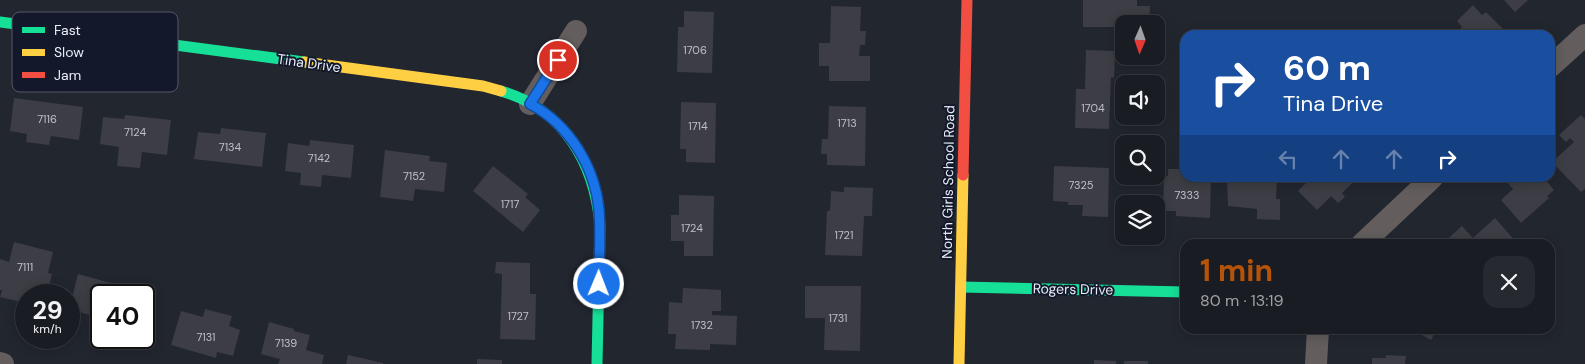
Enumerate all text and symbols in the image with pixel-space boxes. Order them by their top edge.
legend [12,12,178,92]
north arrow [1115,15,1165,65]
map controls [1115,15,1165,245]
text: Fast [54,21,81,39]
pin [537,39,579,81]
text: Slow [54,43,84,61]
house number: 1706 [683,43,707,57]
text: 60 m [1283,45,1371,91]
icon: arrive [544,46,572,74]
street label: Tina Drive [276,50,342,76]
icon: right [1200,50,1265,115]
text: Jam [54,66,81,84]
button: sound [1115,75,1165,125]
text: Tina Drive [1283,89,1383,118]
house number: 1704 [1081,101,1105,115]
street label: North Girls School Road [938,105,958,259]
house number: 7116 [37,112,57,126]
house number: 1713 [837,116,857,130]
house number: 1714 [688,119,708,133]
house number: 7124 [124,125,146,139]
button: search [1115,135,1165,185]
house number: 7134 [219,140,242,154]
icon: left [1274,145,1302,173]
icon: ahead [1327,145,1355,173]
icon: ahead [1380,145,1408,173]
icon: right [1433,145,1461,173]
house number: 7142 [308,151,330,165]
house number: 7152 [403,169,425,183]
house number: 7325 [1068,178,1094,192]
house number: 7333 [1174,188,1200,202]
button: layers [1115,195,1165,245]
house number: 1717 [501,197,519,211]
house number: 1724 [681,221,703,235]
house number: 1721 [835,228,853,242]
text: 1 min [1200,251,1273,290]
button: close [1483,256,1535,308]
position arrow [572,257,624,309]
house number: 7111 [17,260,33,274]
street label: Rogers Drive [1033,279,1113,299]
speed limit sign: 40 [90,284,155,349]
text: 80 m · 13:19 [1200,290,1284,311]
text: 29 [32,294,63,327]
house number: 1727 [507,309,529,323]
house number: 1731 [829,311,847,325]
house number: 1732 [691,318,713,332]
text: km/h [33,321,62,337]
house number: 7131 [196,330,216,344]
house number: 7139 [275,336,297,350]

